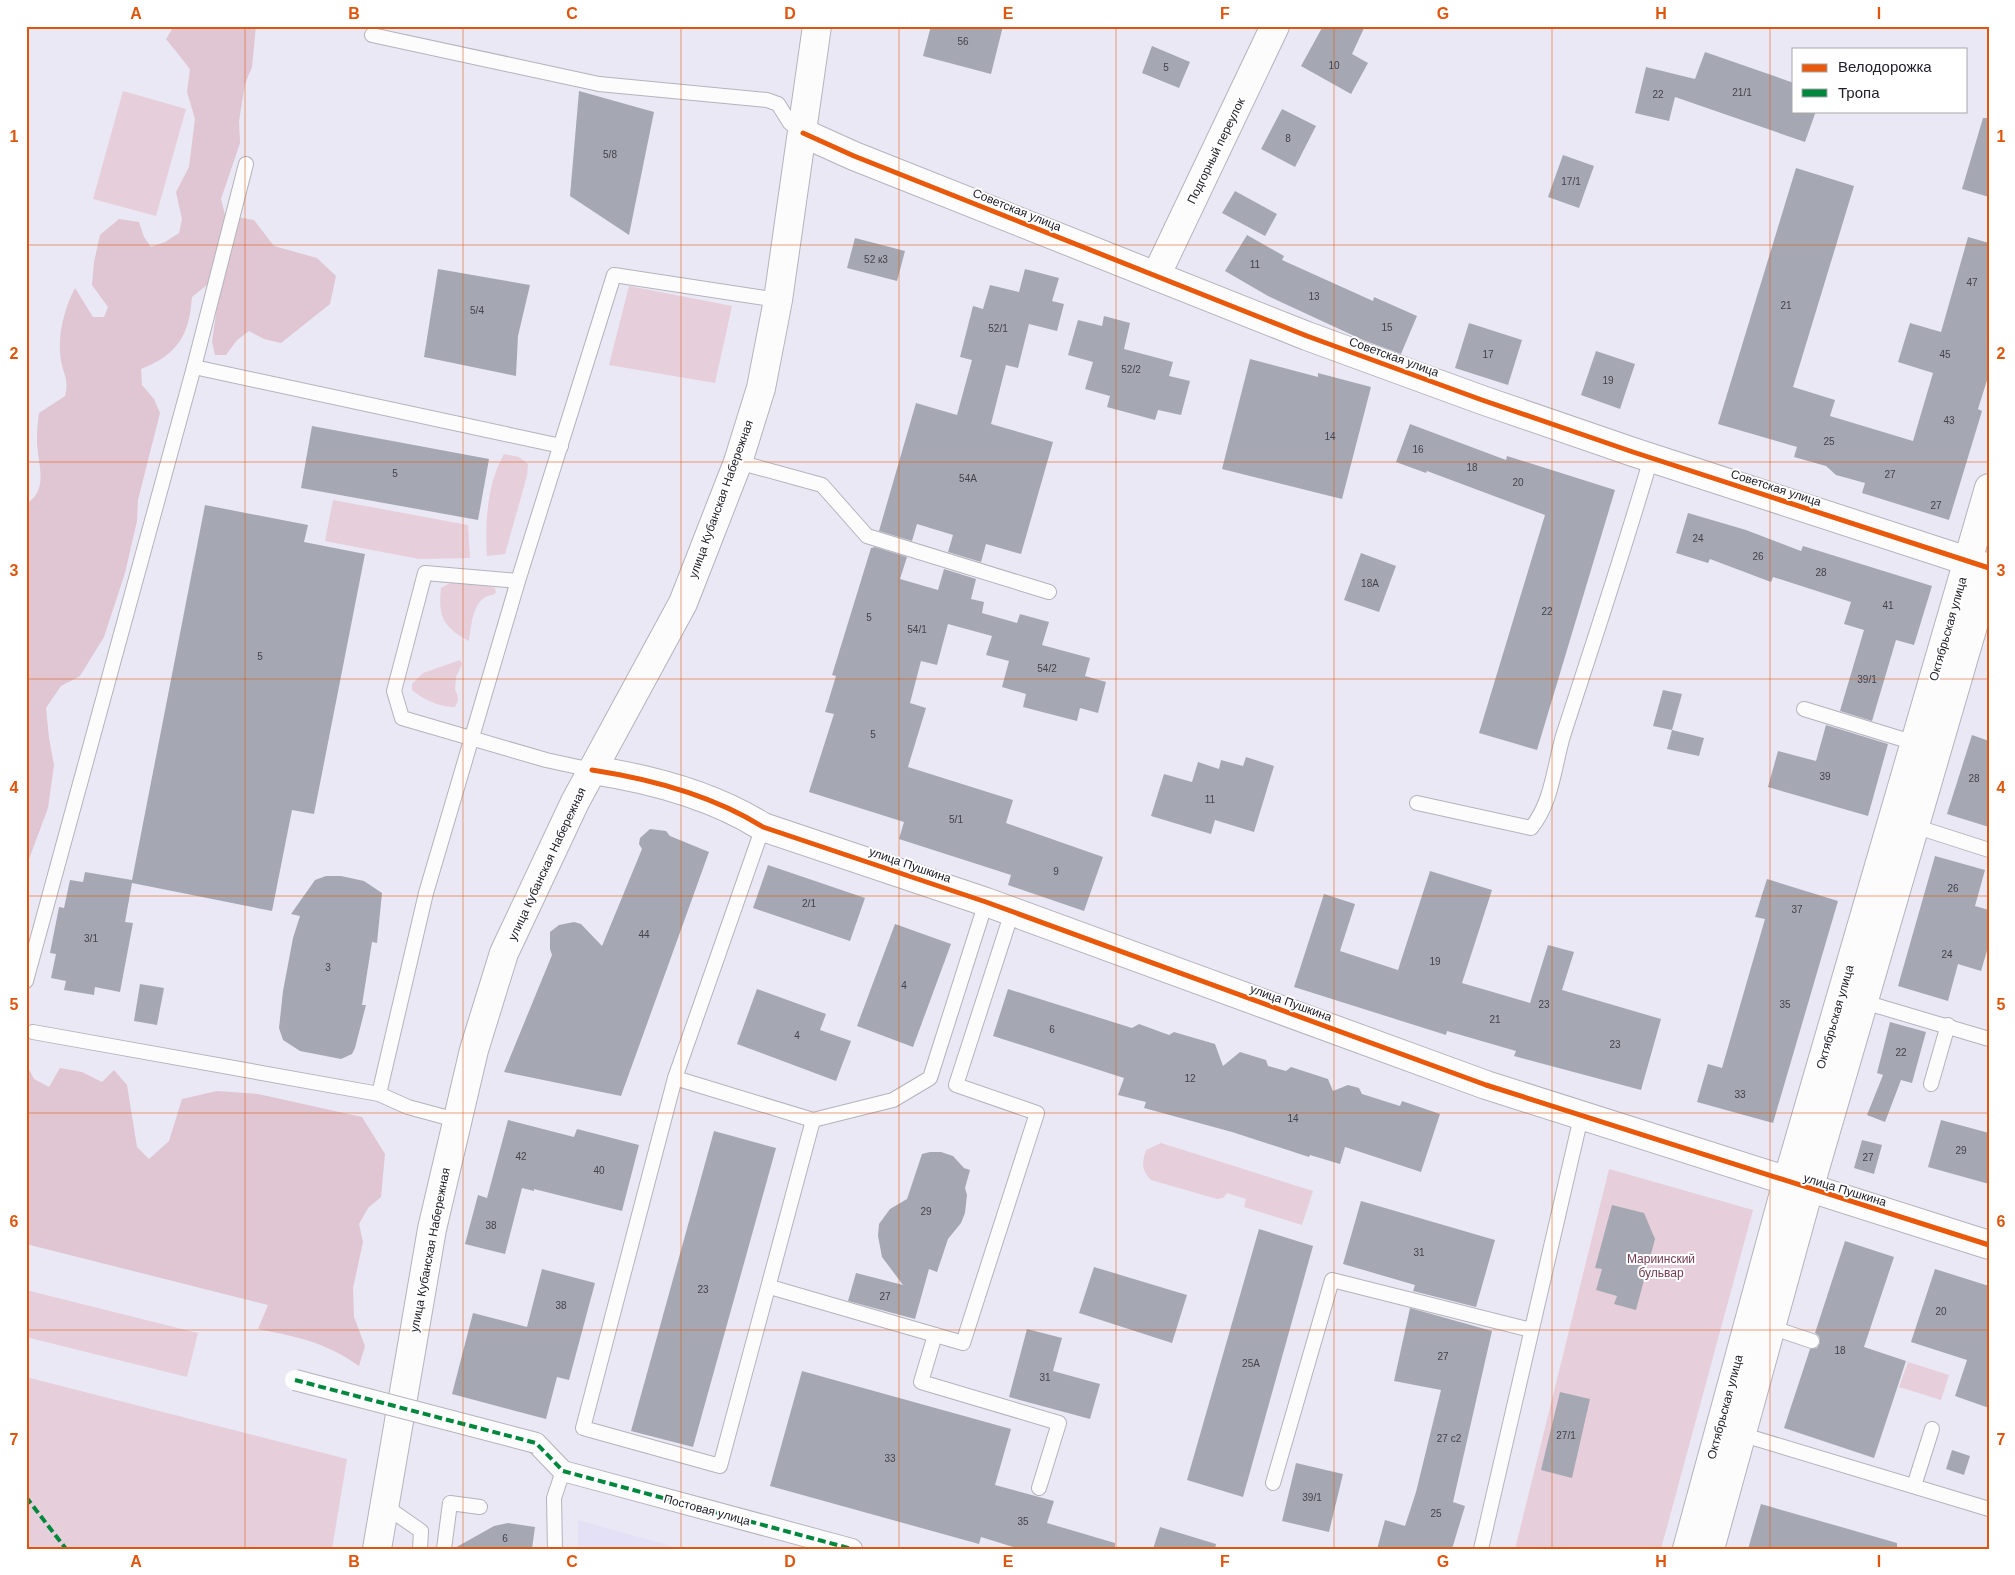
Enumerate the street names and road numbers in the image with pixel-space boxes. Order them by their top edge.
street label: Подгорный переулок [1184,95,1248,206]
street label: Советская улица [971,186,1064,234]
street label: Советская улица [1347,334,1441,380]
street label: улица Кубанская Набережная [686,418,756,580]
street label: Советская улица [1729,467,1823,509]
street label: Октябрьская улица [1926,575,1970,683]
street label: улица Кубанская Набережная [505,785,589,943]
street label: улица Пушкина [867,844,953,886]
street label: Октябрьская улица [1813,963,1857,1071]
street label: улица Пушкина [1248,982,1334,1024]
street label: улица Кубанская Набережная [407,1167,453,1333]
street label: улица Пушкина [1802,1171,1888,1209]
street label: Октябрьская улица [1704,1353,1746,1461]
street label: Постовая улица [662,1492,752,1528]

